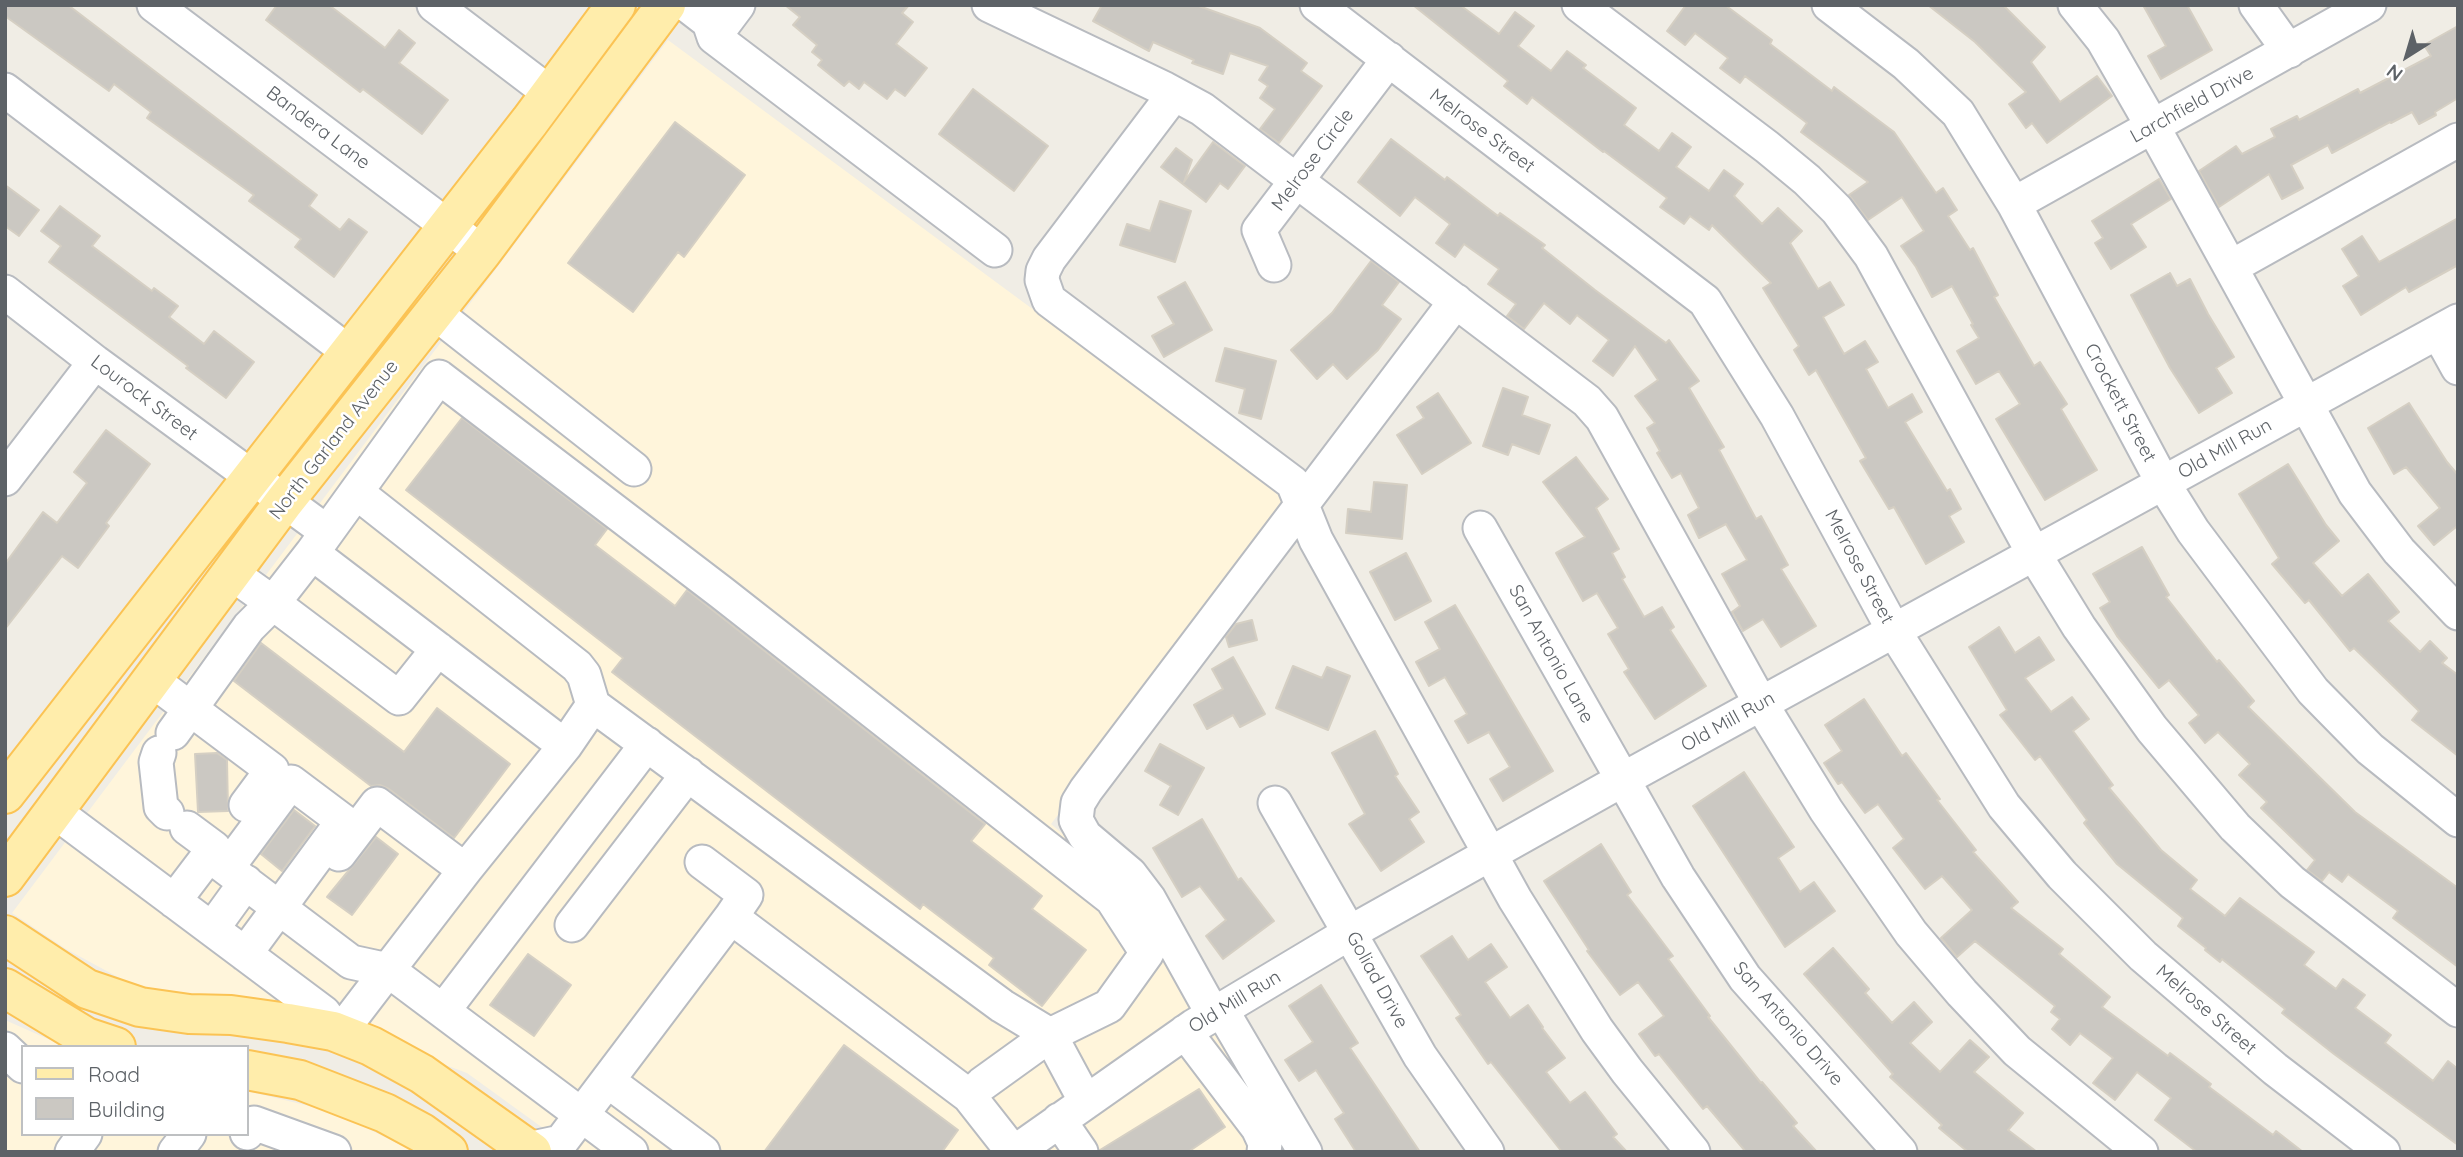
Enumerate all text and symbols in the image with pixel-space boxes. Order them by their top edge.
north arrow [2372,21,2442,91]
text: N [2382,59,2407,87]
street label: Larchfield Drive [2126,62,2258,148]
street label: Bandera Lane [262,82,374,174]
street label: Melrose Street [1425,84,1539,178]
street label: Melrose Circle [1267,104,1359,216]
street label: Crockett Street [2079,340,2161,466]
street label: Lourock Street [86,350,202,446]
street label: North Garland Avenue [265,356,403,524]
street label: Old Mill Run [2174,414,2276,484]
street label: Melrose Street [1819,506,1899,628]
street label: San Antonio Lane [1504,581,1598,727]
street label: Old Mill Run [1677,687,1779,757]
street label: Goliad Drive [1341,928,1413,1032]
street label: San Antonio Drive [1728,957,1848,1091]
street label: Melrose Street [2151,960,2261,1060]
street label: Old Mill Run [1185,966,1285,1038]
legend [21,1045,248,1136]
text: Road [88,1061,140,1087]
text: Building [88,1096,165,1122]

